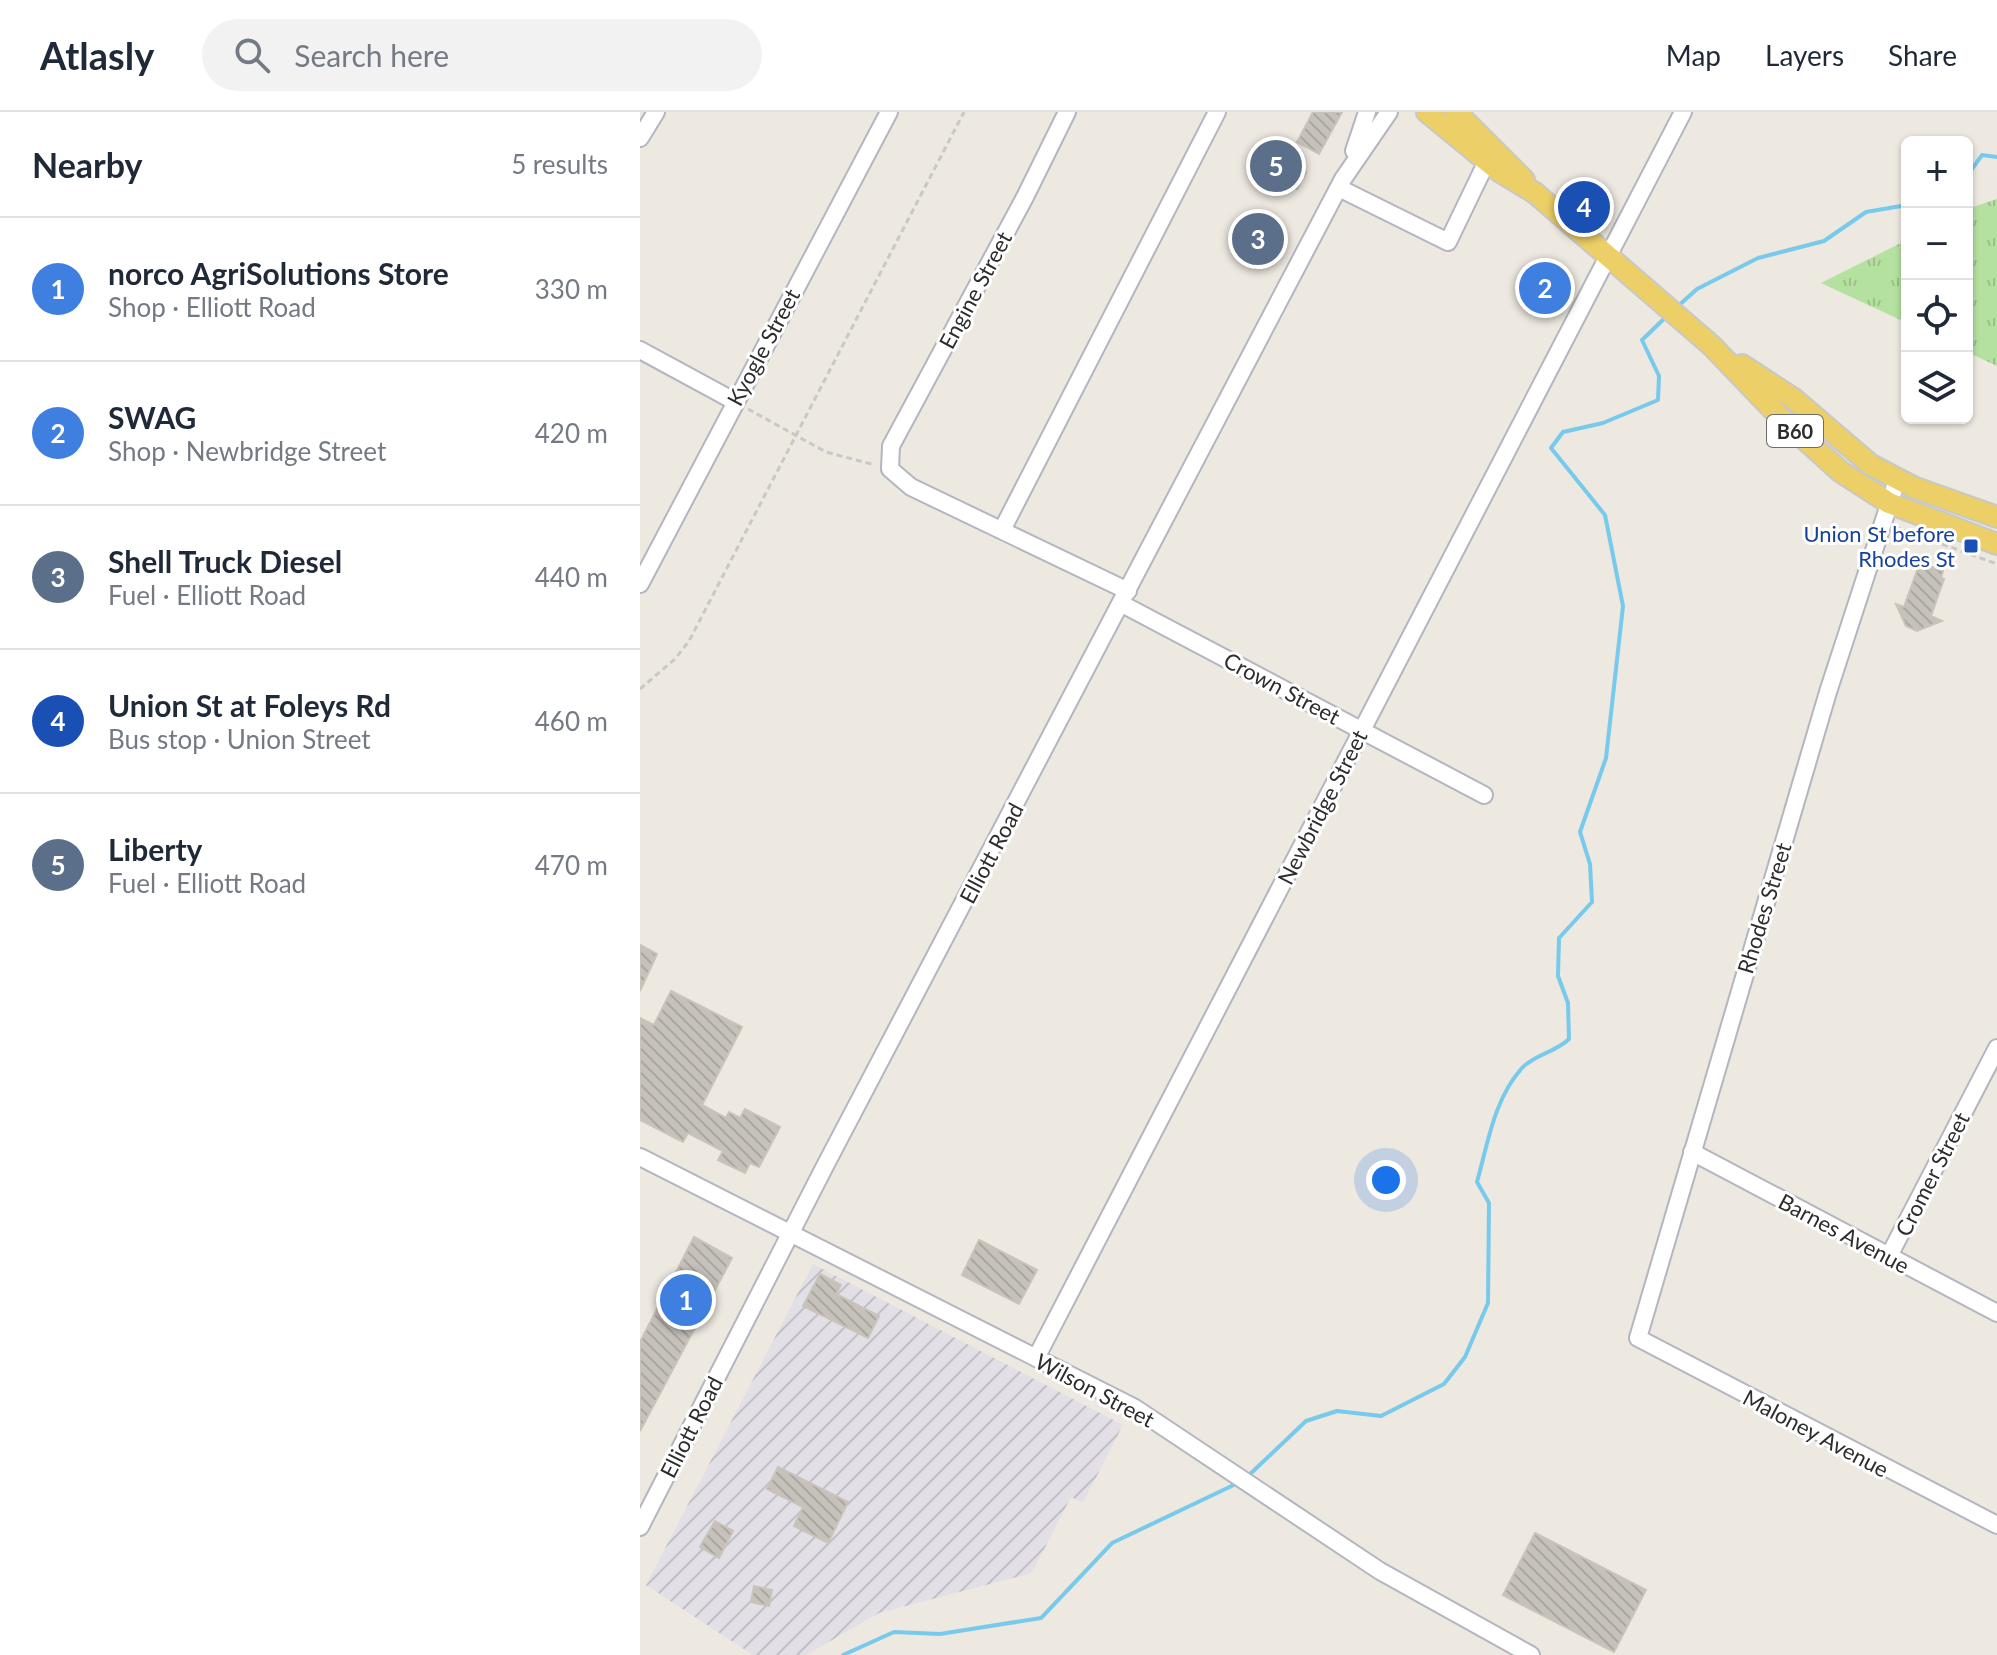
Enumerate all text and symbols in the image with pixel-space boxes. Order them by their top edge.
search box [202,19,762,91]
text: Atlasly [40,32,154,78]
icon: search [230,33,274,77]
text: Search here [294,37,449,73]
text: Map [1666,38,1721,72]
text: Layers [1765,38,1844,72]
text: Share [1888,38,1957,72]
pin: 5 [1250,136,1302,196]
map controls [1901,136,1973,424]
button: + [1901,136,1973,208]
text: Nearby [32,144,143,185]
text: 5 results [511,148,608,180]
pin: 4 [1558,177,1610,237]
button: − [1901,208,1973,280]
pin: 3 [1232,209,1284,269]
street label: Engine Street [933,227,1017,353]
text: norco AgriSolutions Store [108,255,449,291]
pin: 2 [1519,258,1571,318]
text: 1 [50,273,66,305]
text: 330 m [535,273,608,305]
button: locate [1901,280,1973,352]
street label: Kyogle Street [721,284,805,410]
text: Shop · Elliott Road [108,291,316,323]
button: layers [1901,352,1973,424]
text: SWAG [108,399,196,435]
road number: B60 [1767,415,1823,447]
text: 2 [50,417,66,449]
text: 420 m [535,417,608,449]
text: Shop · Newbridge Street [108,435,386,467]
place label: Union St before Rhodes St [1803,520,1955,572]
marker: Union St before Rhodes St [1962,537,1980,555]
text: Shell Truck Diesel [108,543,342,579]
text: 3 [50,561,66,593]
text: 440 m [535,561,608,593]
text: Fuel · Elliott Road [108,579,306,611]
street label: Crown Street [1219,646,1345,730]
text: Union St at Foleys Rd [108,687,391,723]
text: 4 [50,705,66,737]
text: 460 m [535,705,608,737]
text: Bus stop · Union Street [108,723,371,755]
street label: Newbridge Street [1271,725,1373,889]
street label: Elliott Road [953,798,1029,908]
text: Liberty [108,831,202,867]
street label: Rhodes Street [1731,839,1797,977]
text: 5 [50,849,66,881]
text: 470 m [535,849,608,881]
text: Fuel · Elliott Road [108,867,306,899]
street label: Cromer Street [1889,1107,1975,1240]
your location [1366,1160,1406,1200]
street label: Barnes Avenue [1774,1187,1914,1279]
pin: 1 [660,1270,712,1330]
street label: Wilson Street [1031,1347,1159,1433]
street label: Elliott Road [654,1372,728,1482]
street label: Maloney Avenue [1739,1383,1893,1483]

